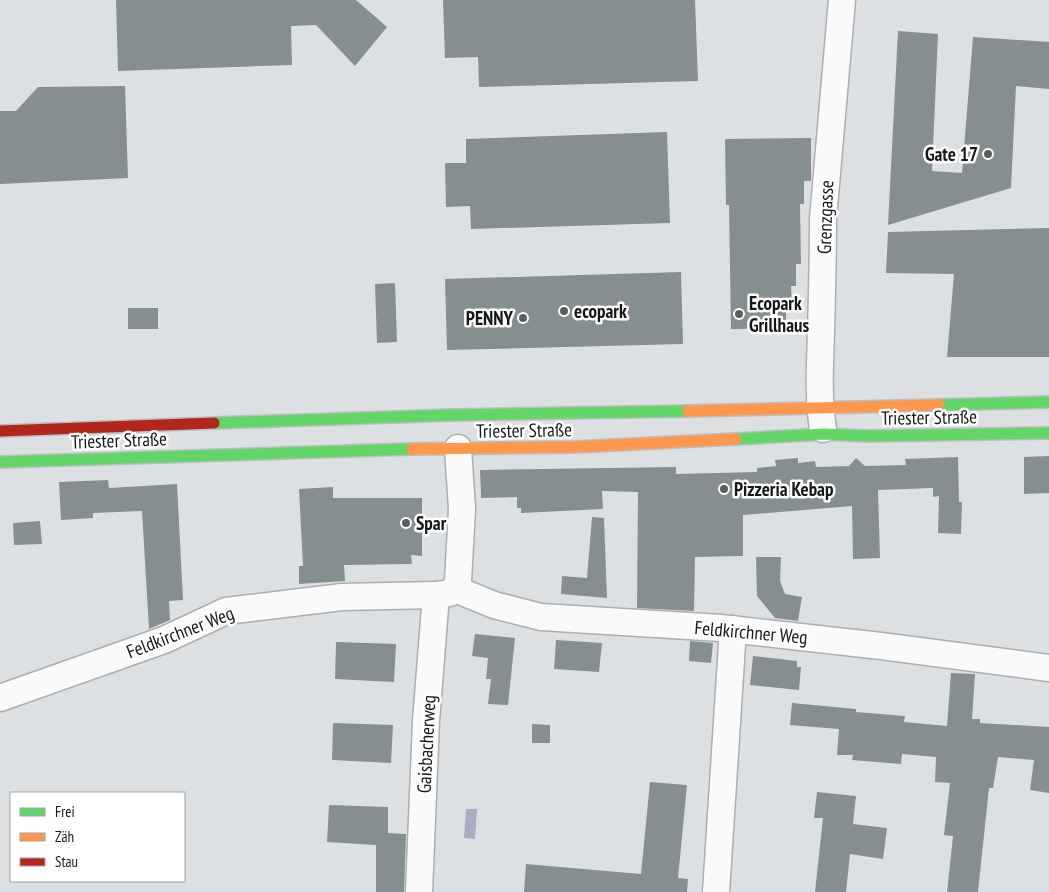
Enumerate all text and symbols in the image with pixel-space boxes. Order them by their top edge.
place label: Gate 17 [925,142,978,166]
marker: Gate 17 [982,148,994,160]
street label: Grenzgasse [812,180,838,254]
place label: Ecopark Grillhaus [749,291,809,337]
place label: ecopark [574,299,627,323]
marker: ecopark [558,305,570,317]
place label: PENNY [466,306,514,330]
marker: Ecopark Grillhaus [733,308,745,320]
marker: PENNY [517,312,529,324]
street label: Triester Straße [881,404,977,430]
street label: Triester Straße [476,417,572,443]
street label: Triester Straße [71,426,167,454]
place label: Pizzeria Kebap [734,477,834,501]
marker: Pizzeria Kebap [718,483,730,495]
place label: Spar [416,511,447,535]
marker: Spar [400,517,412,529]
street label: Feldkirchner Weg [123,600,237,664]
street label: Feldkirchner Weg [694,615,808,649]
street label: Gaisbacherweg [411,694,441,794]
legend [10,792,185,882]
text: Frei [55,802,75,821]
text: Zäh [55,827,74,846]
text: Stau [55,852,78,871]

